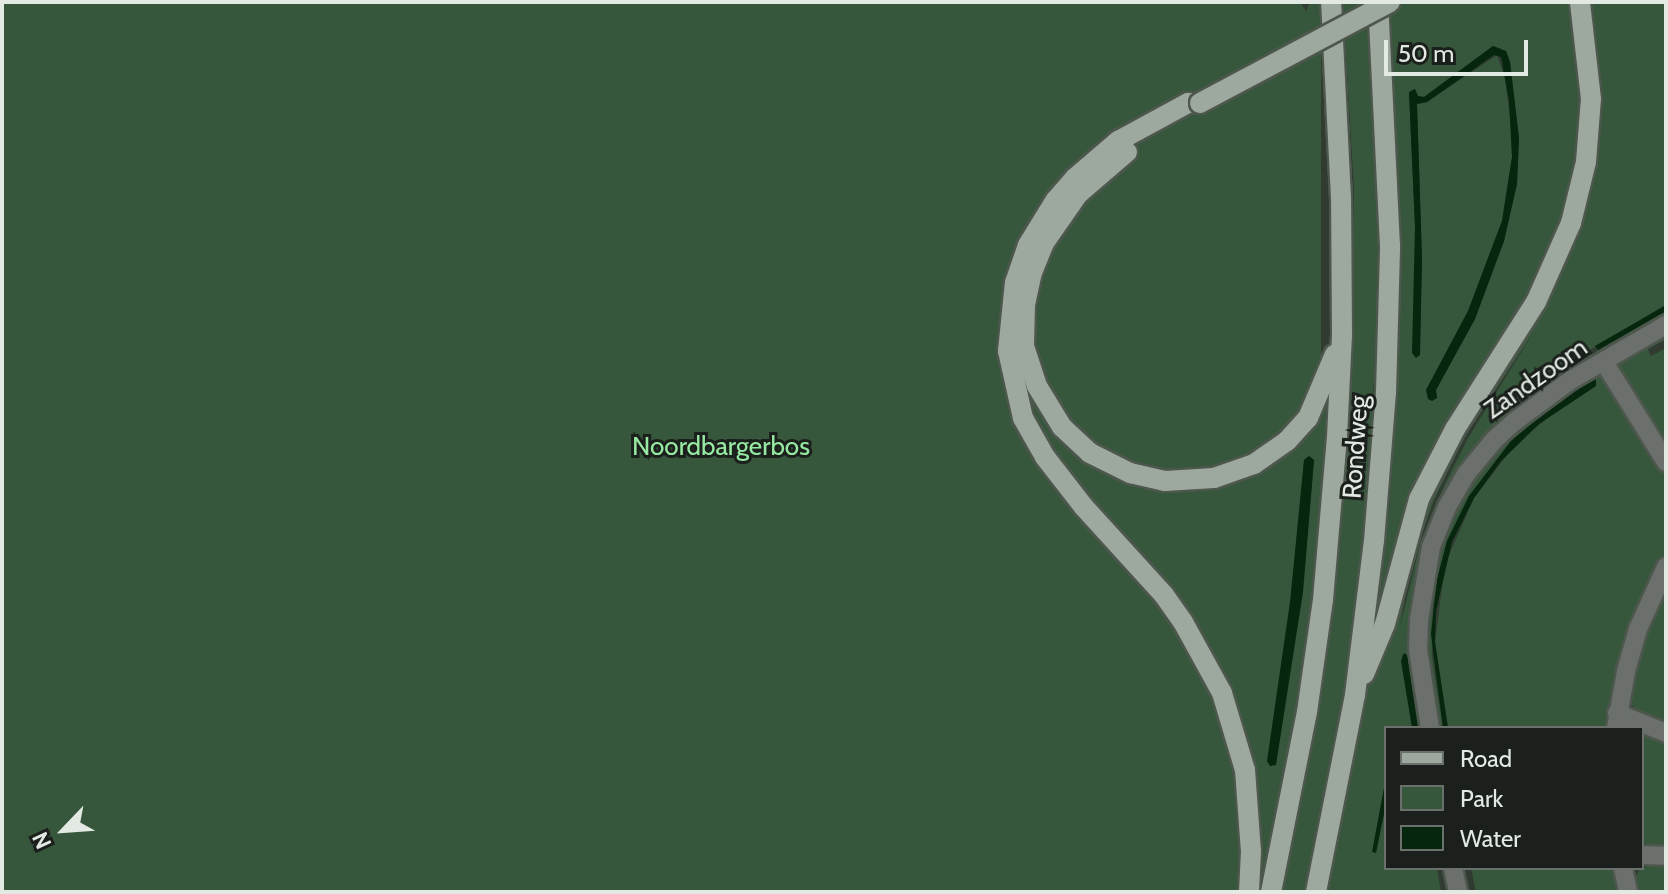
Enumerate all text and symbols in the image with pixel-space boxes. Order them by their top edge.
scale bar [1388,24,1532,74]
text: 50 m [1398,39,1454,68]
street label: Zandzoom [1478,332,1594,426]
street label: Rondweg [1337,394,1375,500]
park label: Noordbargerbos [632,431,810,463]
legend [1384,726,1644,870]
text: Road [1460,744,1512,773]
text: Park [1460,784,1503,813]
north arrow [24,790,104,870]
text: Water [1460,824,1521,853]
text: N [26,828,57,853]

